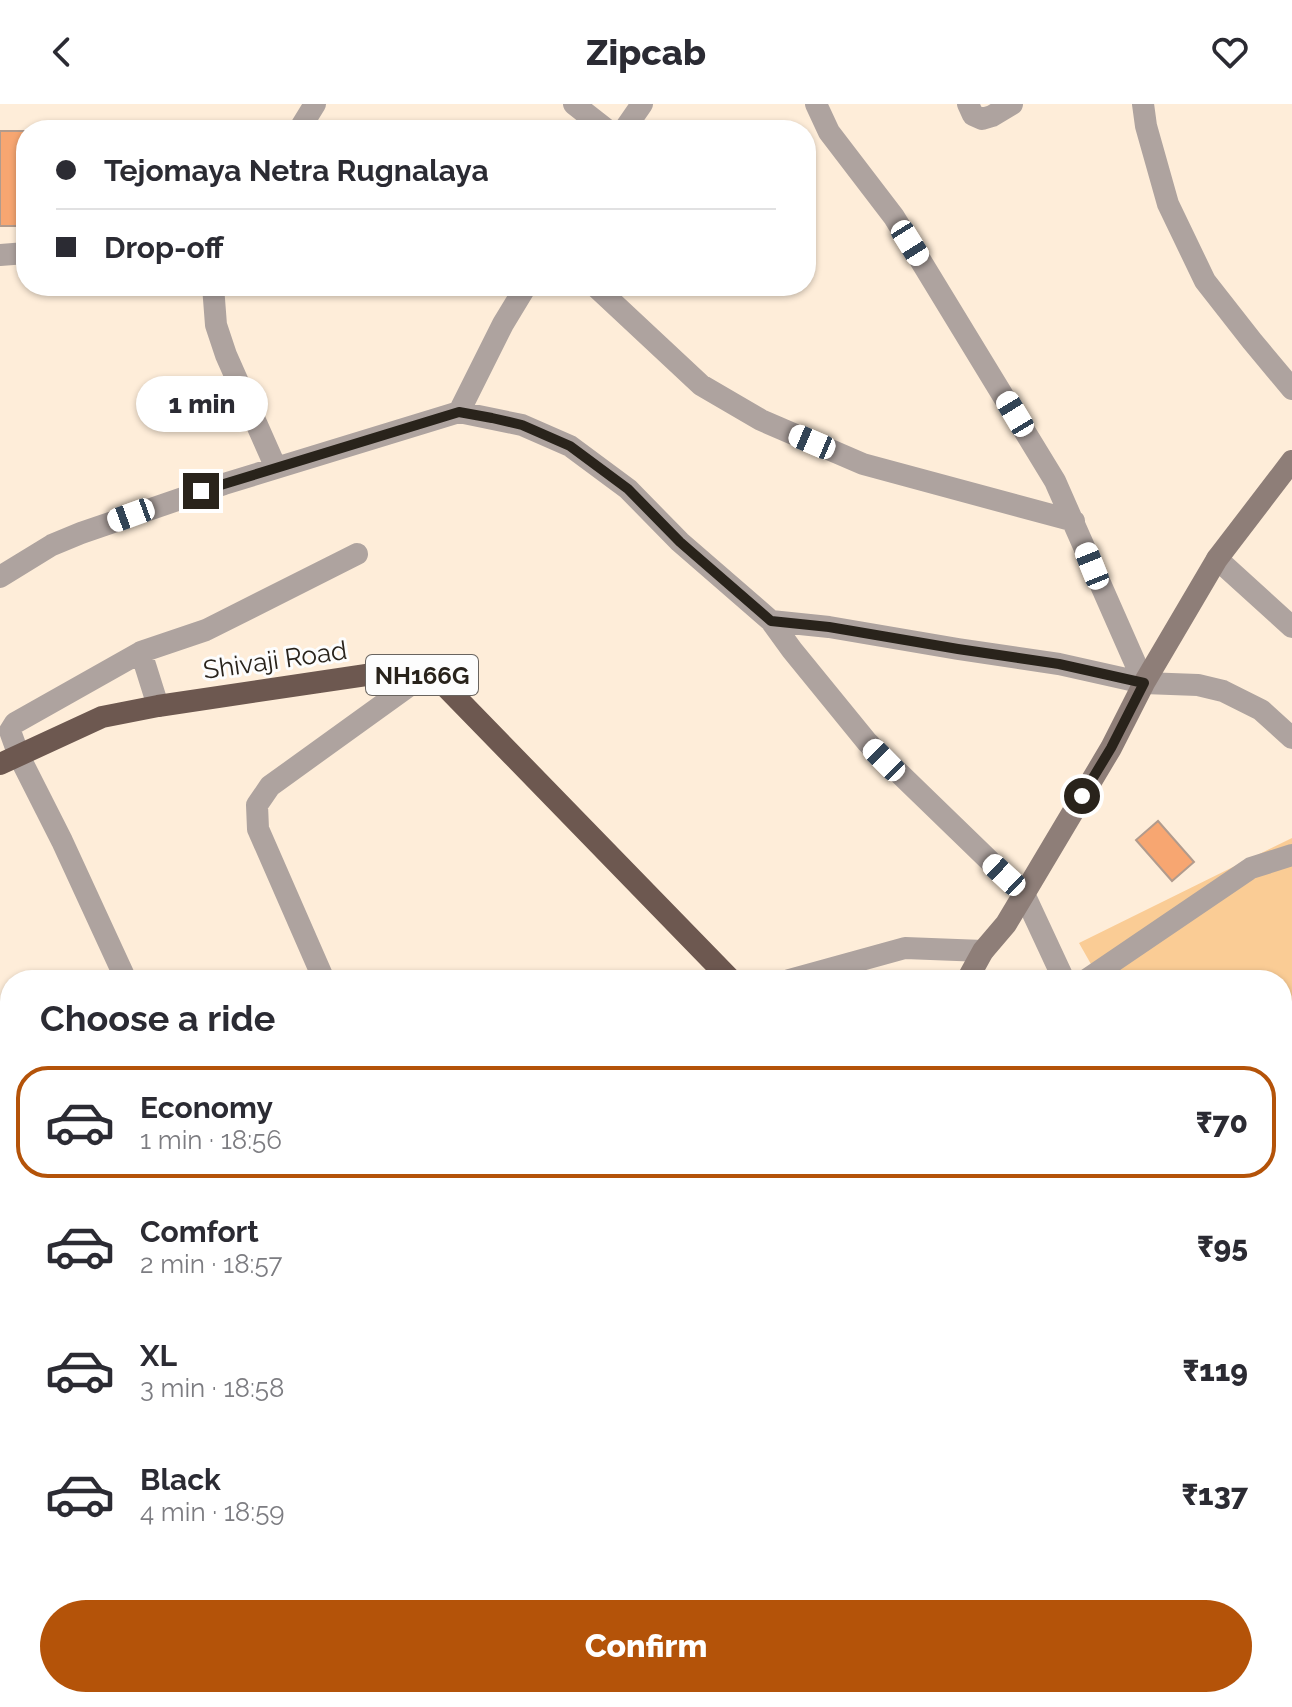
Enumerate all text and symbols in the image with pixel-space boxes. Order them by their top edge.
icon: back [40,30,84,74]
icon: heart [1208,30,1252,74]
text: Zipcab [586,31,706,73]
text: Tejomaya Netra Rugnalaya [104,153,489,188]
car [887,216,933,270]
text: Drop-off [104,230,224,265]
callout: 1 min [135,375,267,431]
car [992,387,1038,441]
text: 1 min [169,389,235,419]
car [785,422,839,462]
route end [183,473,219,509]
car [104,496,158,534]
car [1072,539,1112,593]
street label: Shivaji Road [201,635,349,685]
road number: NH166G [366,655,478,695]
car [859,735,909,785]
route start [1064,778,1100,814]
car [978,850,1030,900]
text: Choose a ride [40,997,275,1039]
icon: car [44,1086,116,1158]
text: Economy [140,1090,273,1125]
text: ₹70 [1196,1105,1248,1140]
text: 1 min · 18:56 [140,1125,282,1155]
icon: car [44,1210,116,1282]
text: Comfort [140,1214,259,1249]
text: ₹95 [1197,1229,1248,1264]
text: 2 min · 18:57 [140,1249,283,1279]
icon: car [44,1334,116,1406]
text: XL [140,1338,177,1373]
text: ₹119 [1183,1353,1248,1388]
text: 3 min · 18:58 [140,1373,284,1403]
icon: car [44,1458,116,1530]
text: Black [140,1462,221,1497]
text: ₹137 [1181,1477,1248,1512]
text: 4 min · 18:59 [140,1497,285,1527]
button: Confirm [40,1600,1252,1692]

